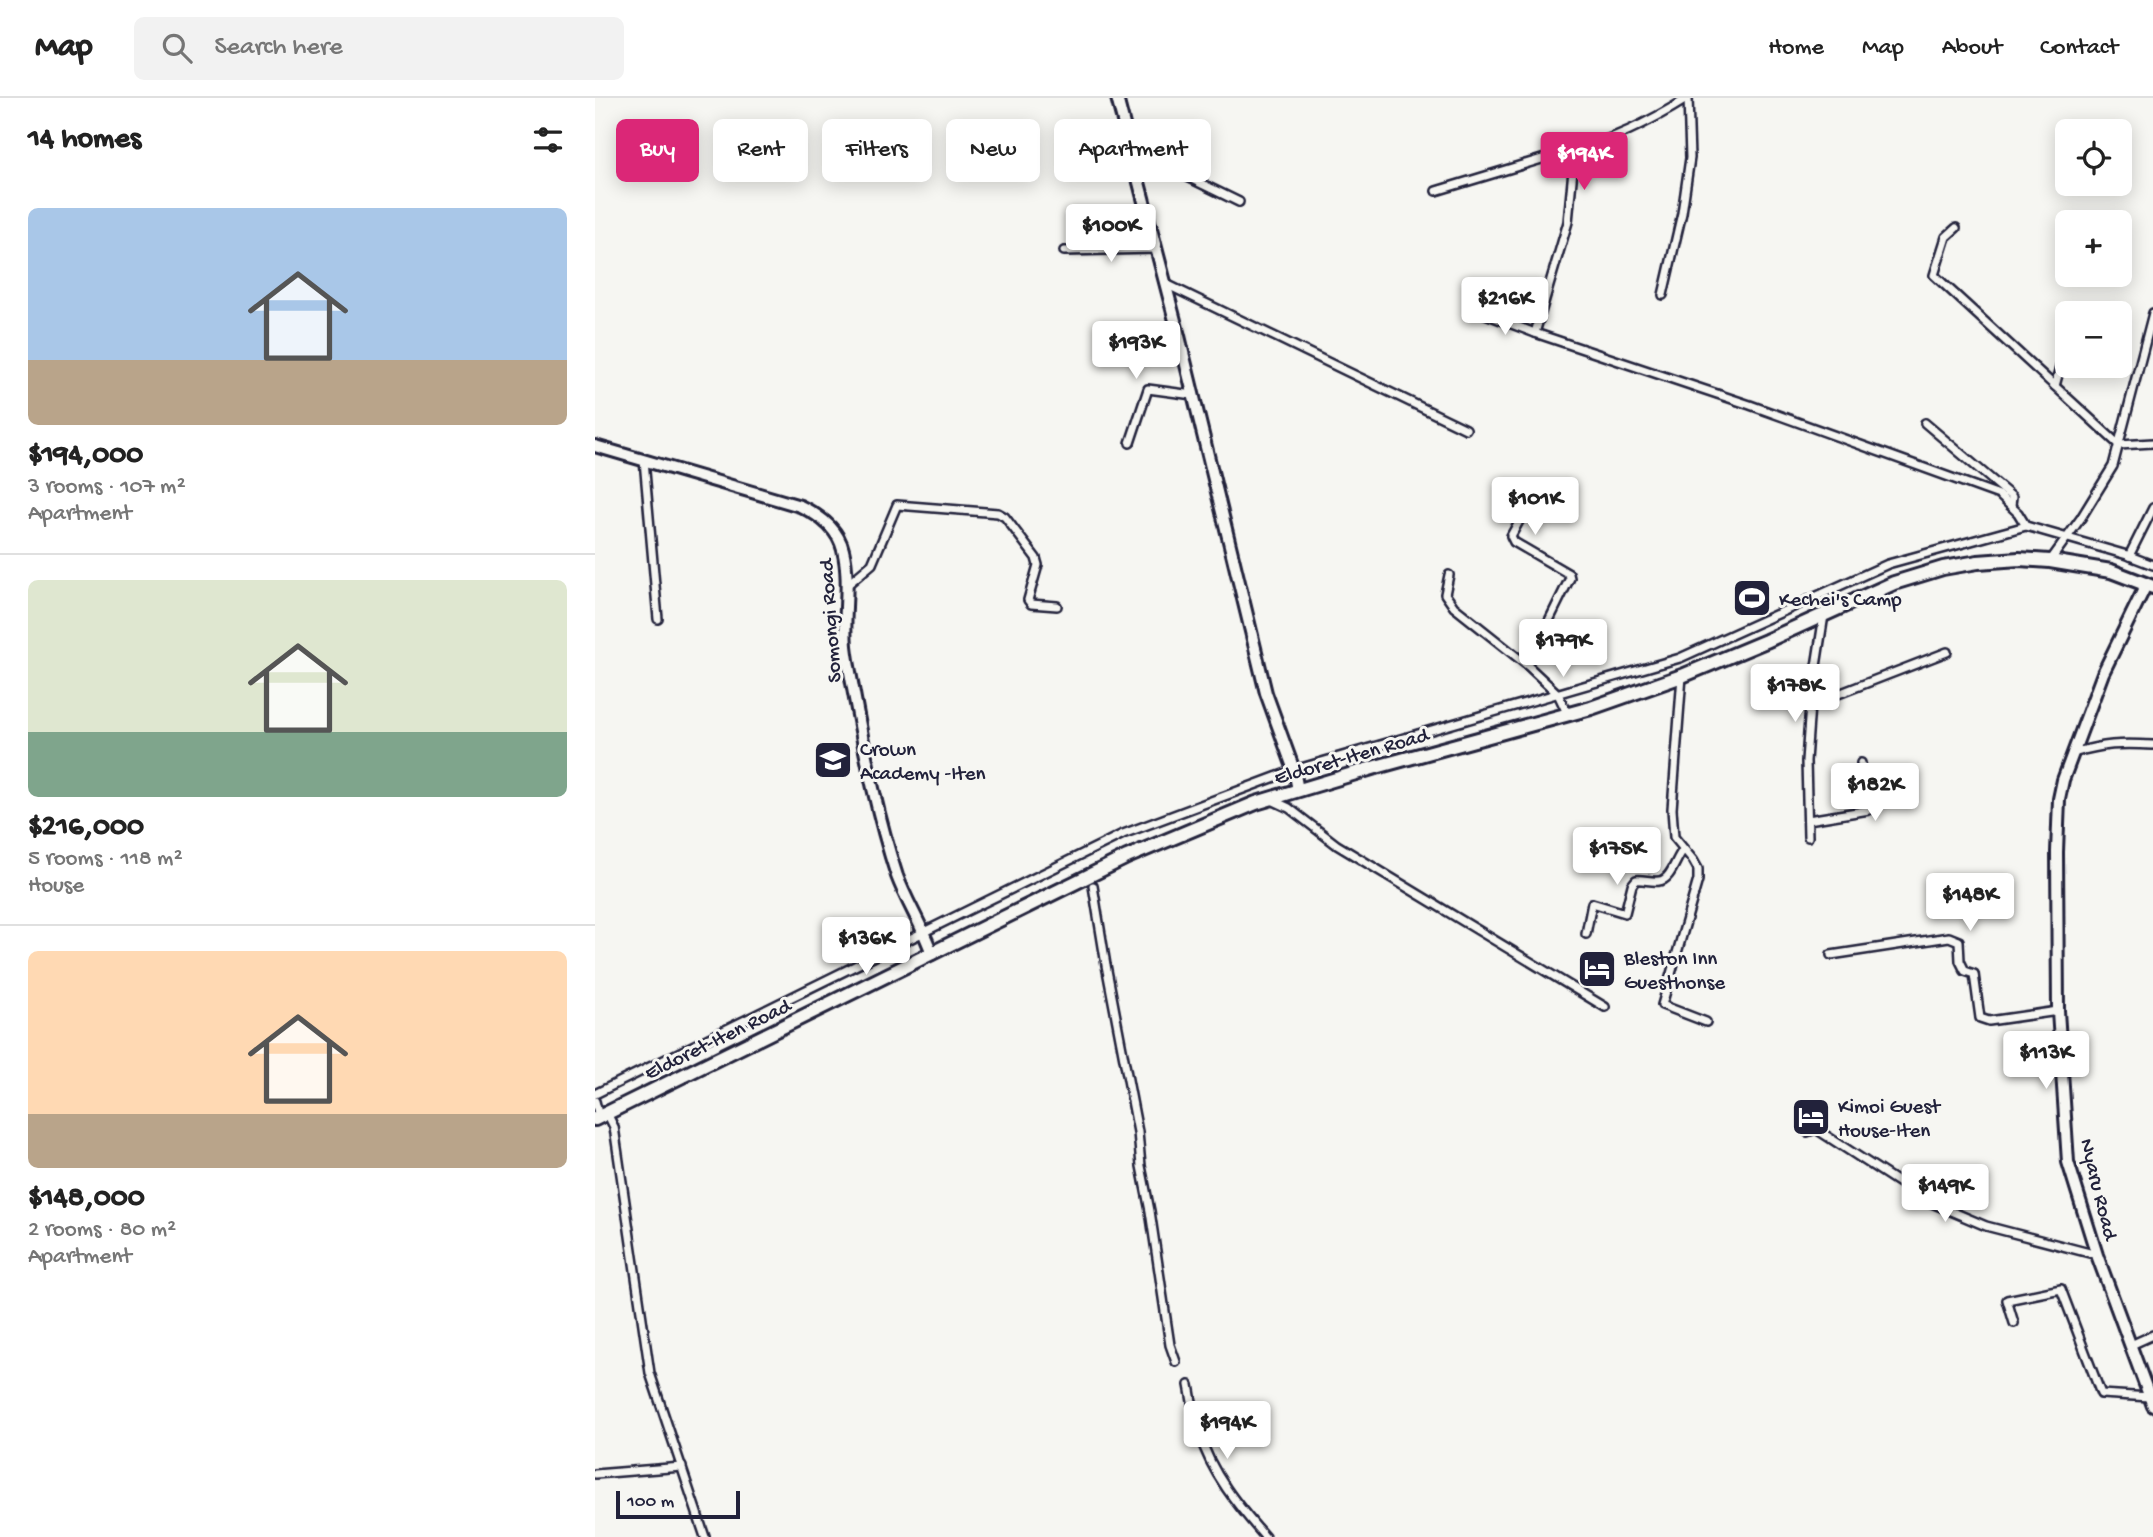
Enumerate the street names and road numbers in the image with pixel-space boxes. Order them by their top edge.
street label: Somongi Road [816,556,849,683]
street label: Eldoret-Iten Road [1272,724,1434,792]
street label: Eldoret-Iten Road [641,994,797,1087]
street label: Nyaru Road [2072,1136,2122,1245]

